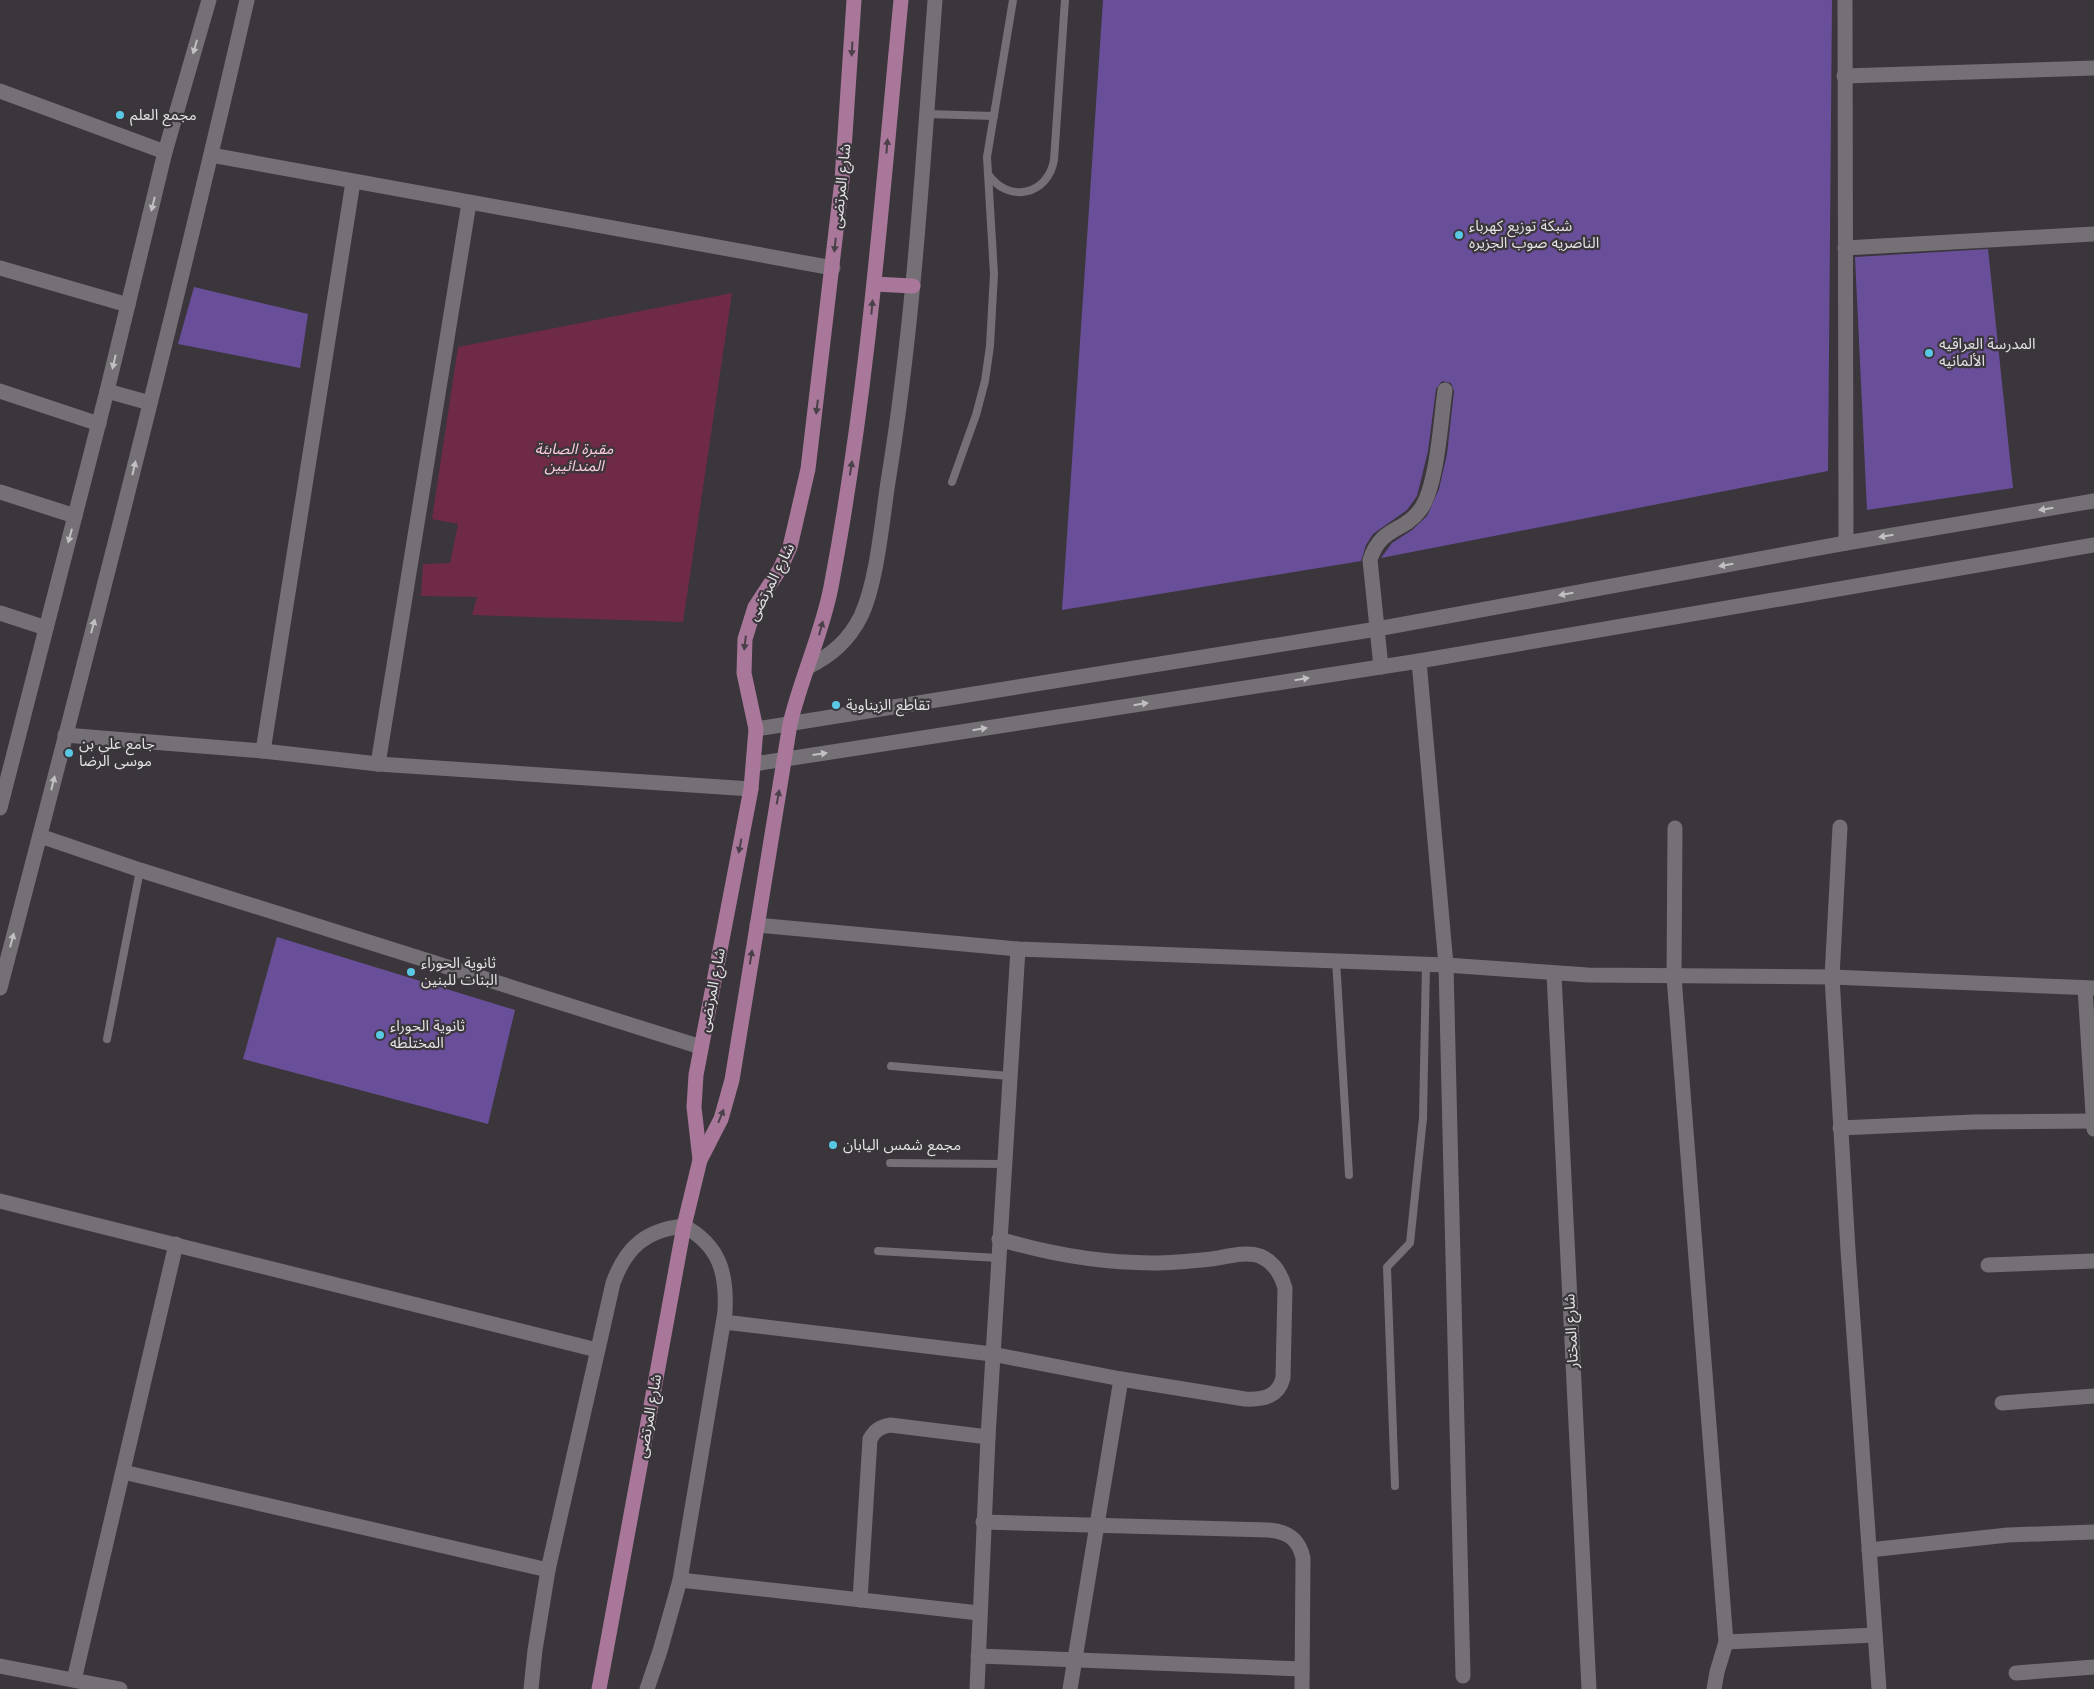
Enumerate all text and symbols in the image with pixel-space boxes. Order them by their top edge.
one-way arrow [191,39,199,54]
one-way arrow [847,41,855,57]
place label: مجمع العلم [130,105,197,127]
marker: مجمع العلم [114,109,126,121]
one-way arrow [883,137,891,153]
street label: شارع المرتضى [827,142,857,229]
one-way arrow [148,196,156,211]
place label: شبكة توزيع كهرباء الناصريه صوب الجزيره [1469,216,1599,252]
marker: شبكة توزيع كهرباء الناصريه صوب الجزيره [1453,229,1465,241]
one-way arrow [831,238,839,254]
one-way arrow [868,299,876,315]
place label: المدرسة العراقيه الألمانيه [1939,334,2036,370]
marker: المدرسة العراقيه الألمانيه [1923,347,1935,359]
one-way arrow [110,354,118,369]
one-way arrow [813,399,821,415]
park label: مقبرة الصابئة المندائيين [535,439,613,475]
one-way arrow [847,460,855,476]
one-way arrow [130,461,138,476]
one-way arrow [2038,506,2054,514]
one-way arrow [65,528,73,543]
one-way arrow [1877,533,1893,541]
street label: شارع المرتضى [743,539,801,625]
one-way arrow [1717,561,1733,569]
one-way arrow [1558,590,1573,598]
one-way arrow [89,618,97,633]
one-way arrow [817,621,825,636]
one-way arrow [741,635,749,651]
one-way arrow [1294,675,1310,683]
place label: تقاطع الزيناوية [846,695,930,717]
marker: تقاطع الزيناوية [830,699,842,711]
one-way arrow [1133,700,1149,708]
one-way arrow [973,725,989,733]
place label: جامع علي بن موسى الرضا [79,734,155,770]
marker: جامع علي بن موسى الرضا [63,747,75,759]
one-way arrow [812,749,828,757]
one-way arrow [49,776,57,791]
one-way arrow [775,788,783,804]
one-way arrow [735,839,743,855]
one-way arrow [9,933,17,948]
street label: شارع المرتضى [694,946,732,1034]
one-way arrow [748,948,756,964]
place label: ثانوية الحوراء البنات للبنين [421,953,498,989]
marker: ثانوية الحوراء البنات للبنين [405,966,417,978]
place label: ثانوية الحوراء المختلطه [390,1016,465,1052]
marker: ثانوية الحوراء المختلطه [374,1029,386,1041]
one-way arrow [717,1108,725,1123]
place label: مجمع شمس اليابان [843,1135,961,1157]
marker: مجمع شمس اليابان [827,1139,839,1151]
street label: شارع المختار [1559,1293,1585,1370]
street label: شارع المرتضى [632,1372,668,1460]

